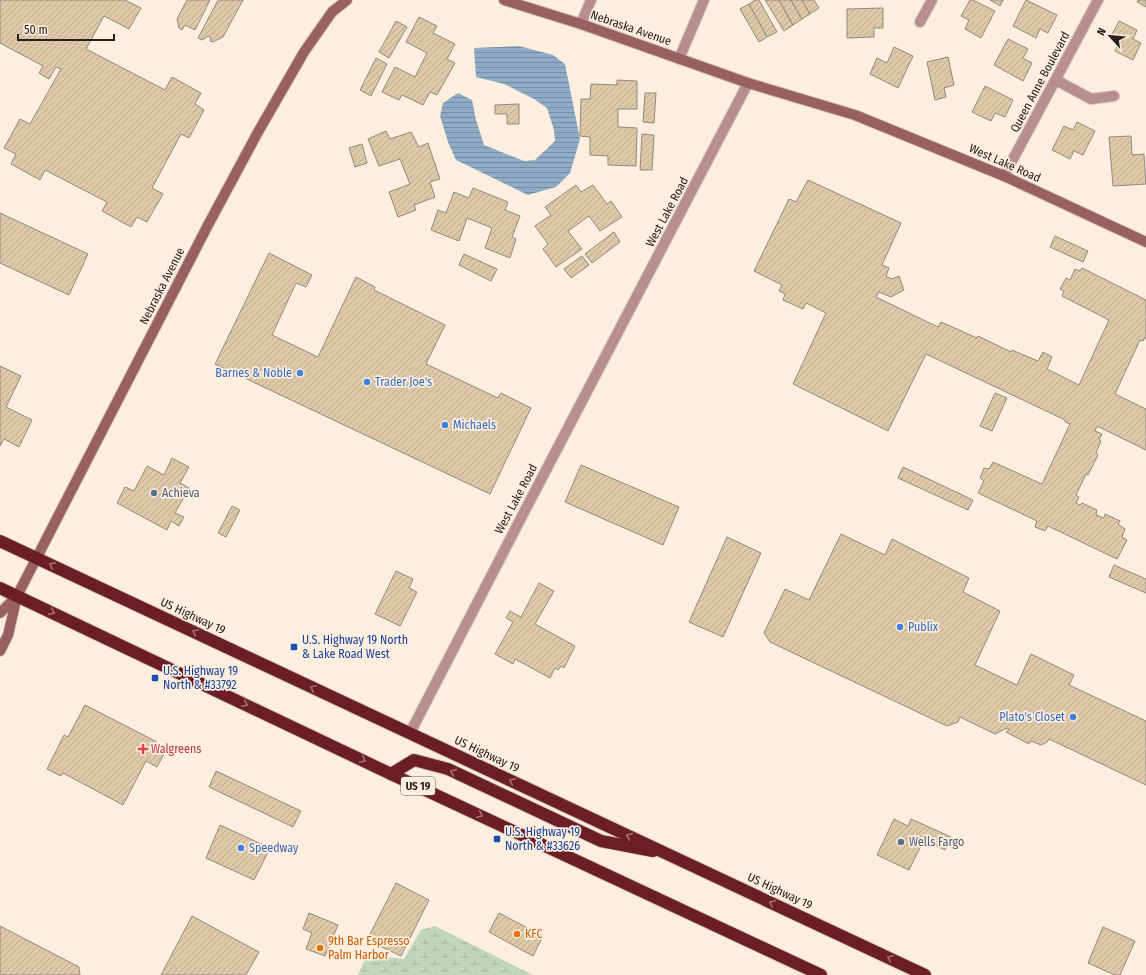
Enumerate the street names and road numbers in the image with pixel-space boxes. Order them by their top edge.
street label: Nebraska Avenue [589,8,673,48]
street label: Queen Anne Boulevard [1008,29,1072,135]
street label: West Lake Road [967,141,1043,185]
street label: West Lake Road [643,175,691,249]
street label: Nebraska Avenue [137,245,187,327]
street label: West Lake Road [492,462,540,536]
street label: US Highway 19 [158,595,228,637]
street label: US Highway 19 [452,733,522,775]
road number: US 19 [401,777,435,795]
street label: US Highway 19 [745,870,815,912]

